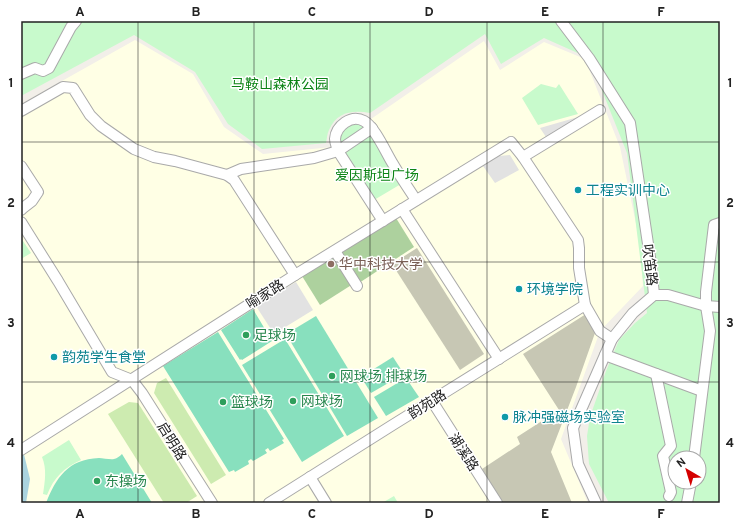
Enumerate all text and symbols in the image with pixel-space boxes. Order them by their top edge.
text: A [75,5,85,21]
text: B [192,5,201,21]
text: C [308,5,316,21]
text: D [424,5,434,21]
text: E [541,5,549,21]
text: F [657,5,665,21]
text: 1 [8,76,14,92]
park label: 马鞍山森林公园 [231,76,329,94]
text: 1 [727,76,733,92]
park label: 爱因斯坦广场 [335,168,419,185]
place label: 工程实训中心 [586,183,670,200]
marker: 工程实训中心 [573,185,583,195]
text: 2 [7,196,15,212]
text: 2 [726,196,734,212]
street label: 吹笛路 [638,243,660,287]
place label: 华中科技大学 [339,256,423,274]
marker: 华中科技大学 [326,259,336,269]
street label: 喻家路 [243,276,288,314]
place label: 环境学院 [527,281,583,299]
marker: 环境学院 [514,284,524,294]
text: 3 [7,316,15,332]
text: 3 [726,316,734,332]
place label: 足球场 [254,328,296,345]
marker: 足球场 [241,330,251,340]
place label: 韵苑学生食堂 [62,349,146,367]
marker: 韵苑学生食堂 [49,352,59,362]
place label: 网球场 排球场 [340,369,427,386]
marker: 网球场 排球场 [327,371,337,381]
street label: 韵苑路 [405,386,450,424]
place label: 网球场 [301,394,343,411]
place label: 篮球场 [231,395,273,412]
marker: 网球场 [288,396,298,406]
marker: 篮球场 [218,397,228,407]
place label: 脉冲强磁场实验室 [513,409,625,427]
marker: 脉冲强磁场实验室 [500,412,510,422]
street label: 启明路 [152,419,189,464]
street label: 湖溪路 [444,431,481,475]
text: 4 [7,436,15,452]
text: 4 [726,436,734,452]
north arrow [667,450,707,490]
text: N [674,455,689,471]
place label: 东操场 [105,474,147,491]
marker: 东操场 [92,476,102,486]
text: A [75,507,85,523]
text: B [192,507,201,523]
text: C [308,507,316,523]
text: D [424,507,434,523]
text: E [541,507,549,523]
text: F [657,507,665,523]

